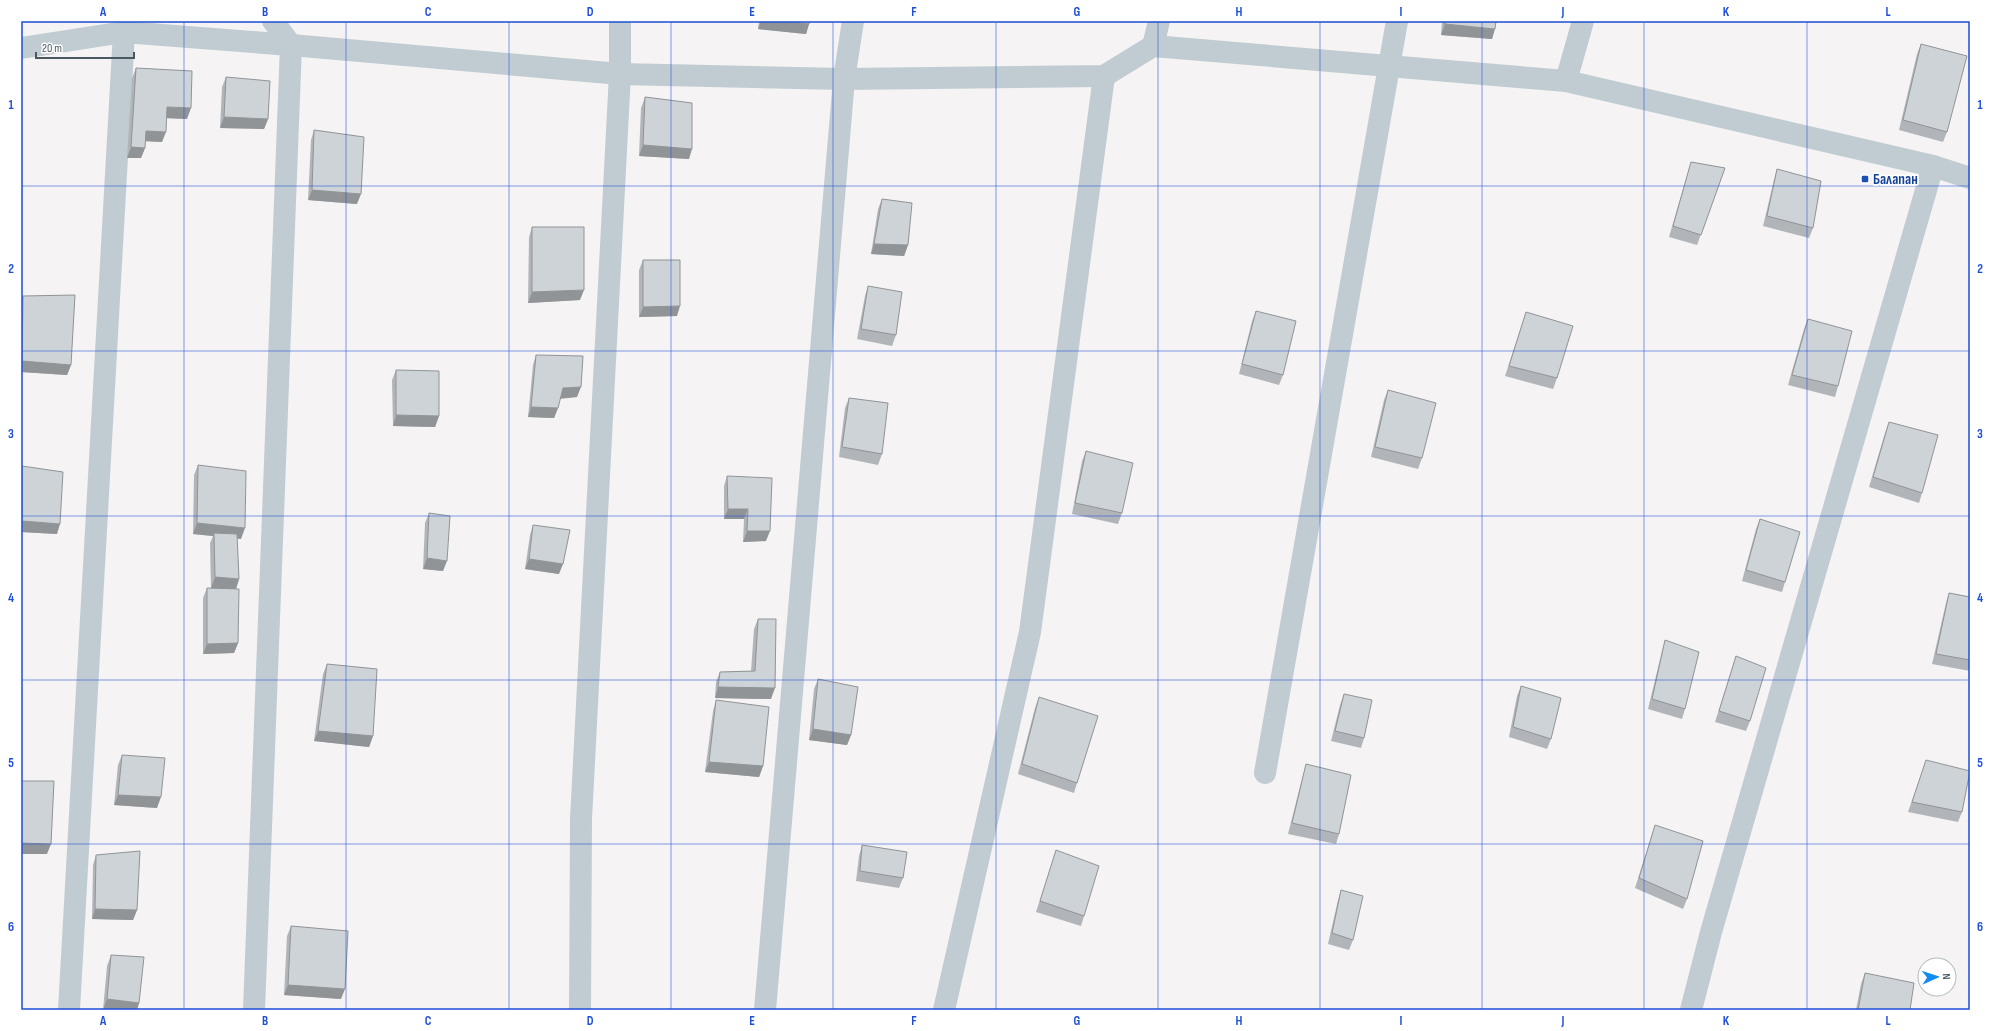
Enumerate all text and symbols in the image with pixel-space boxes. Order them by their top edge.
text: A [99,4,107,20]
text: B [262,4,268,20]
text: C [425,4,432,20]
text: D [587,4,594,20]
text: E [749,4,755,20]
text: F [911,4,917,20]
text: G [1074,4,1081,20]
text: H [1236,4,1243,20]
text: I [1400,4,1403,20]
text: J [1561,4,1565,20]
text: K [1723,4,1730,20]
text: L [1885,4,1891,20]
scale bar [36,34,134,60]
text: 20 m [42,41,62,56]
text: 1 [8,97,14,113]
text: 1 [1977,97,1983,113]
place label: Балапан [1873,170,1918,189]
marker: Балапан [1860,174,1870,184]
text: 2 [8,261,14,277]
text: 2 [1977,261,1983,277]
text: 3 [8,426,14,442]
text: 3 [1977,426,1983,442]
text: 4 [8,590,14,606]
text: 4 [1977,590,1983,606]
text: 5 [8,755,14,771]
text: 5 [1977,755,1983,771]
text: 6 [8,919,14,935]
text: 6 [1977,919,1983,935]
north arrow [1917,957,1957,997]
text: N [1940,973,1953,980]
text: A [99,1013,107,1029]
text: B [262,1013,268,1029]
text: C [425,1013,432,1029]
text: D [587,1013,594,1029]
text: E [749,1013,755,1029]
text: F [911,1013,917,1029]
text: G [1074,1013,1081,1029]
text: H [1236,1013,1243,1029]
text: I [1400,1013,1403,1029]
text: J [1561,1013,1565,1029]
text: K [1723,1013,1730,1029]
text: L [1885,1013,1891,1029]

